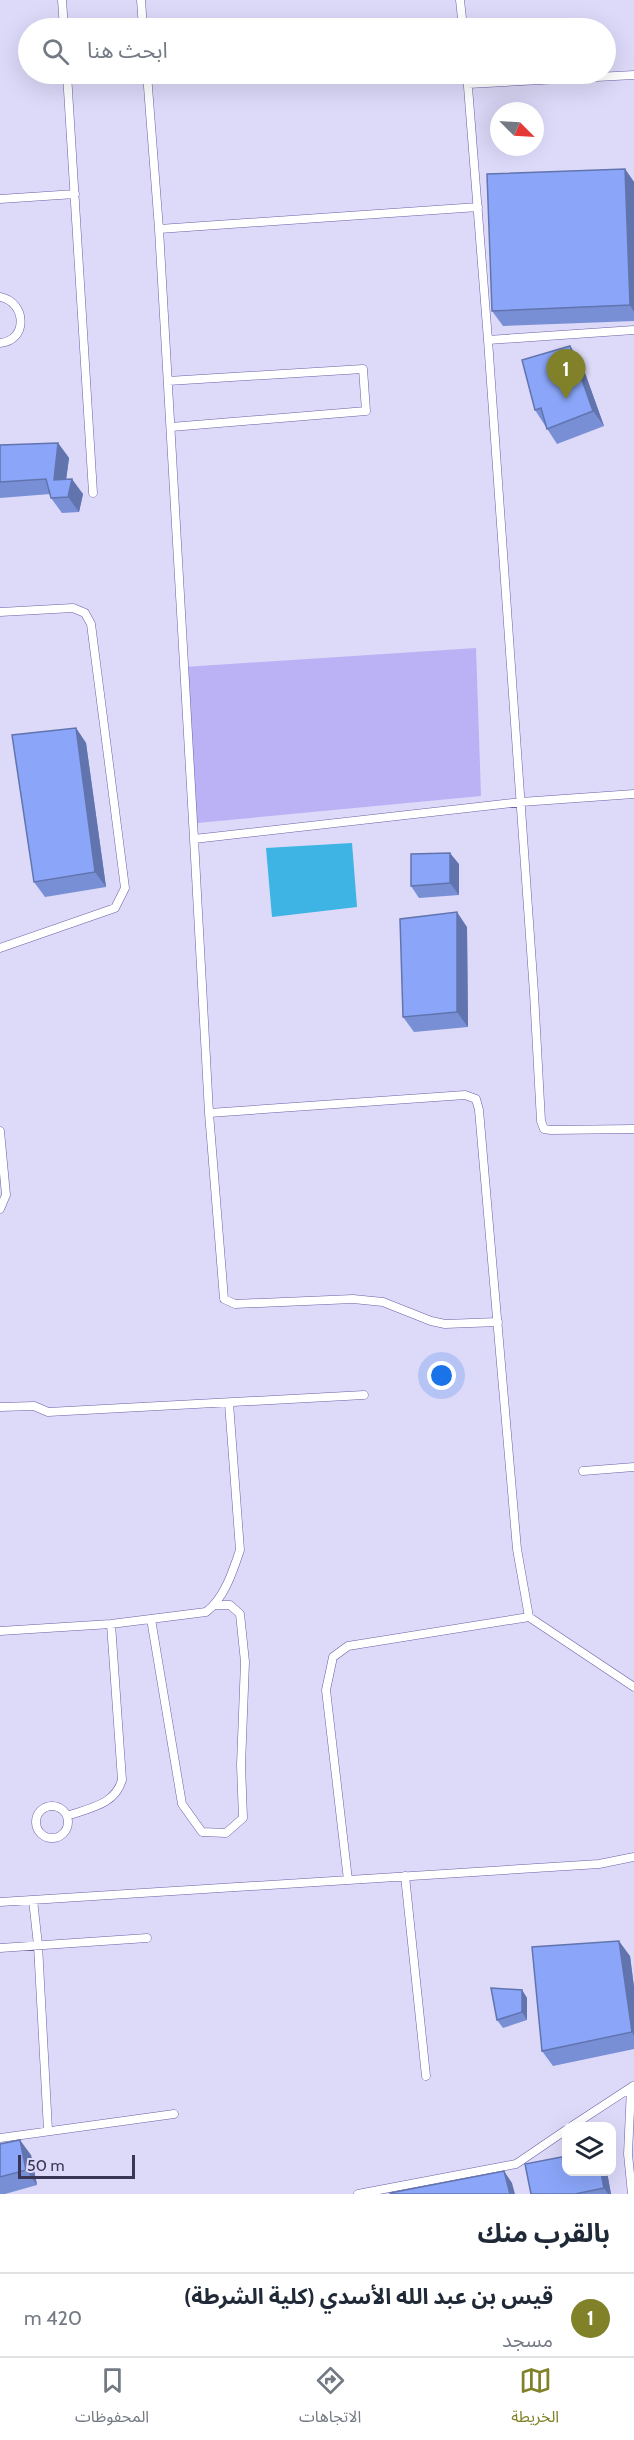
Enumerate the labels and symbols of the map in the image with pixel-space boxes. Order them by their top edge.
north arrow [490,102,544,156]
pin: 1 [546,350,586,399]
your location [427,1361,456,1390]
scale bar [18,2152,135,2180]

